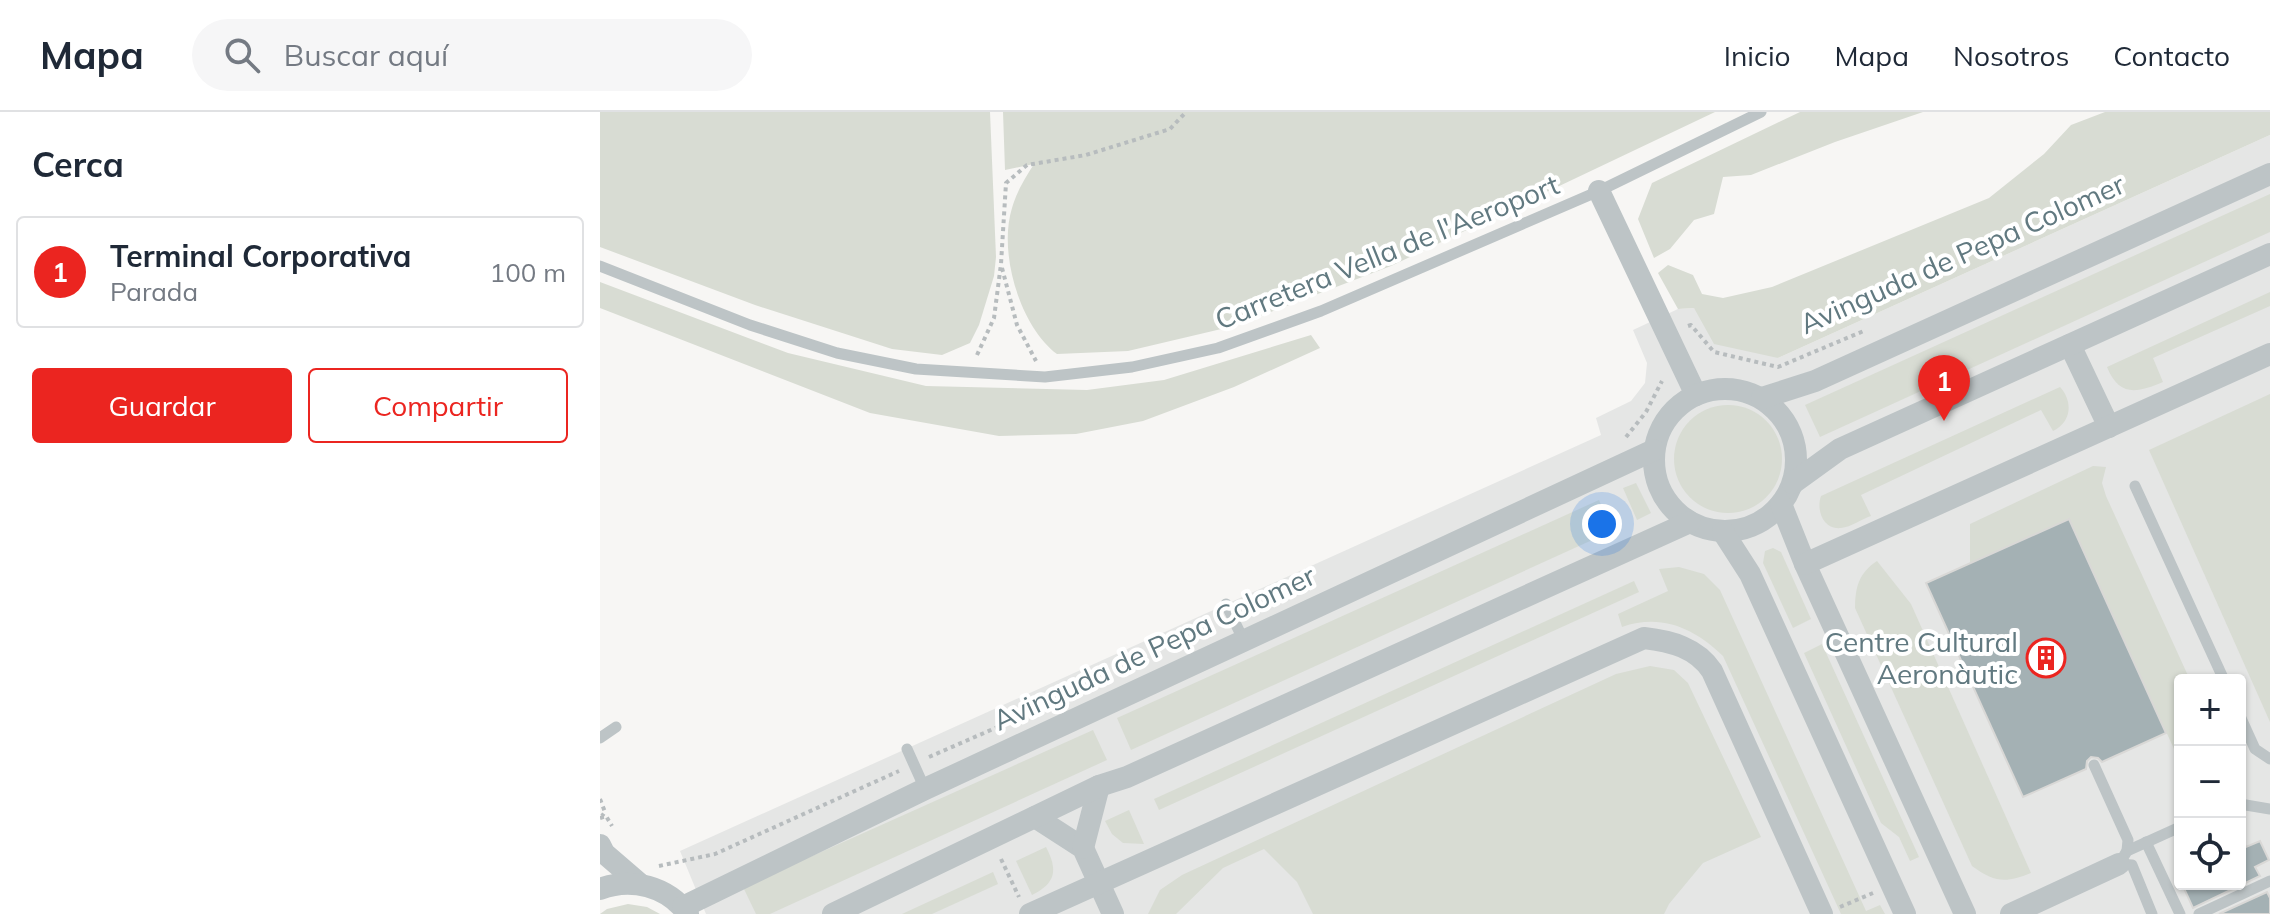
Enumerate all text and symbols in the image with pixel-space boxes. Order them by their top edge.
search box [192,19,752,91]
text: Mapa [40,31,144,79]
icon: search [220,33,264,77]
text: Buscar aquí [284,36,448,74]
text: Inicio [1724,38,1791,73]
text: Mapa [1835,38,1909,73]
text: Nosotros [1953,38,2069,73]
text: Contacto [2113,38,2230,73]
text: Cerca [32,143,124,186]
street label: Carretera Vella de l'Aeroport [1210,166,1564,337]
street label: Avinguda de Pepa Colomer [1794,166,2130,341]
text: Terminal Corporativa [110,237,411,275]
text: 1 [52,256,68,289]
text: 100 m [490,256,566,289]
text: Parada [110,275,198,308]
pin: 1 [1918,355,1970,421]
button: Guardar [32,368,292,443]
button: Compartir [308,368,568,443]
your location [1582,504,1622,544]
street label: Avinguda de Pepa Colomer [987,557,1321,738]
place label: Centre Cultural Aeronàutic [1825,624,2018,691]
building icon: Centre Cultural Aeronàutic [2025,637,2067,679]
map controls [2174,674,2246,890]
button: + [2174,674,2246,746]
button: − [2174,746,2246,818]
button: locate [2174,818,2246,890]

